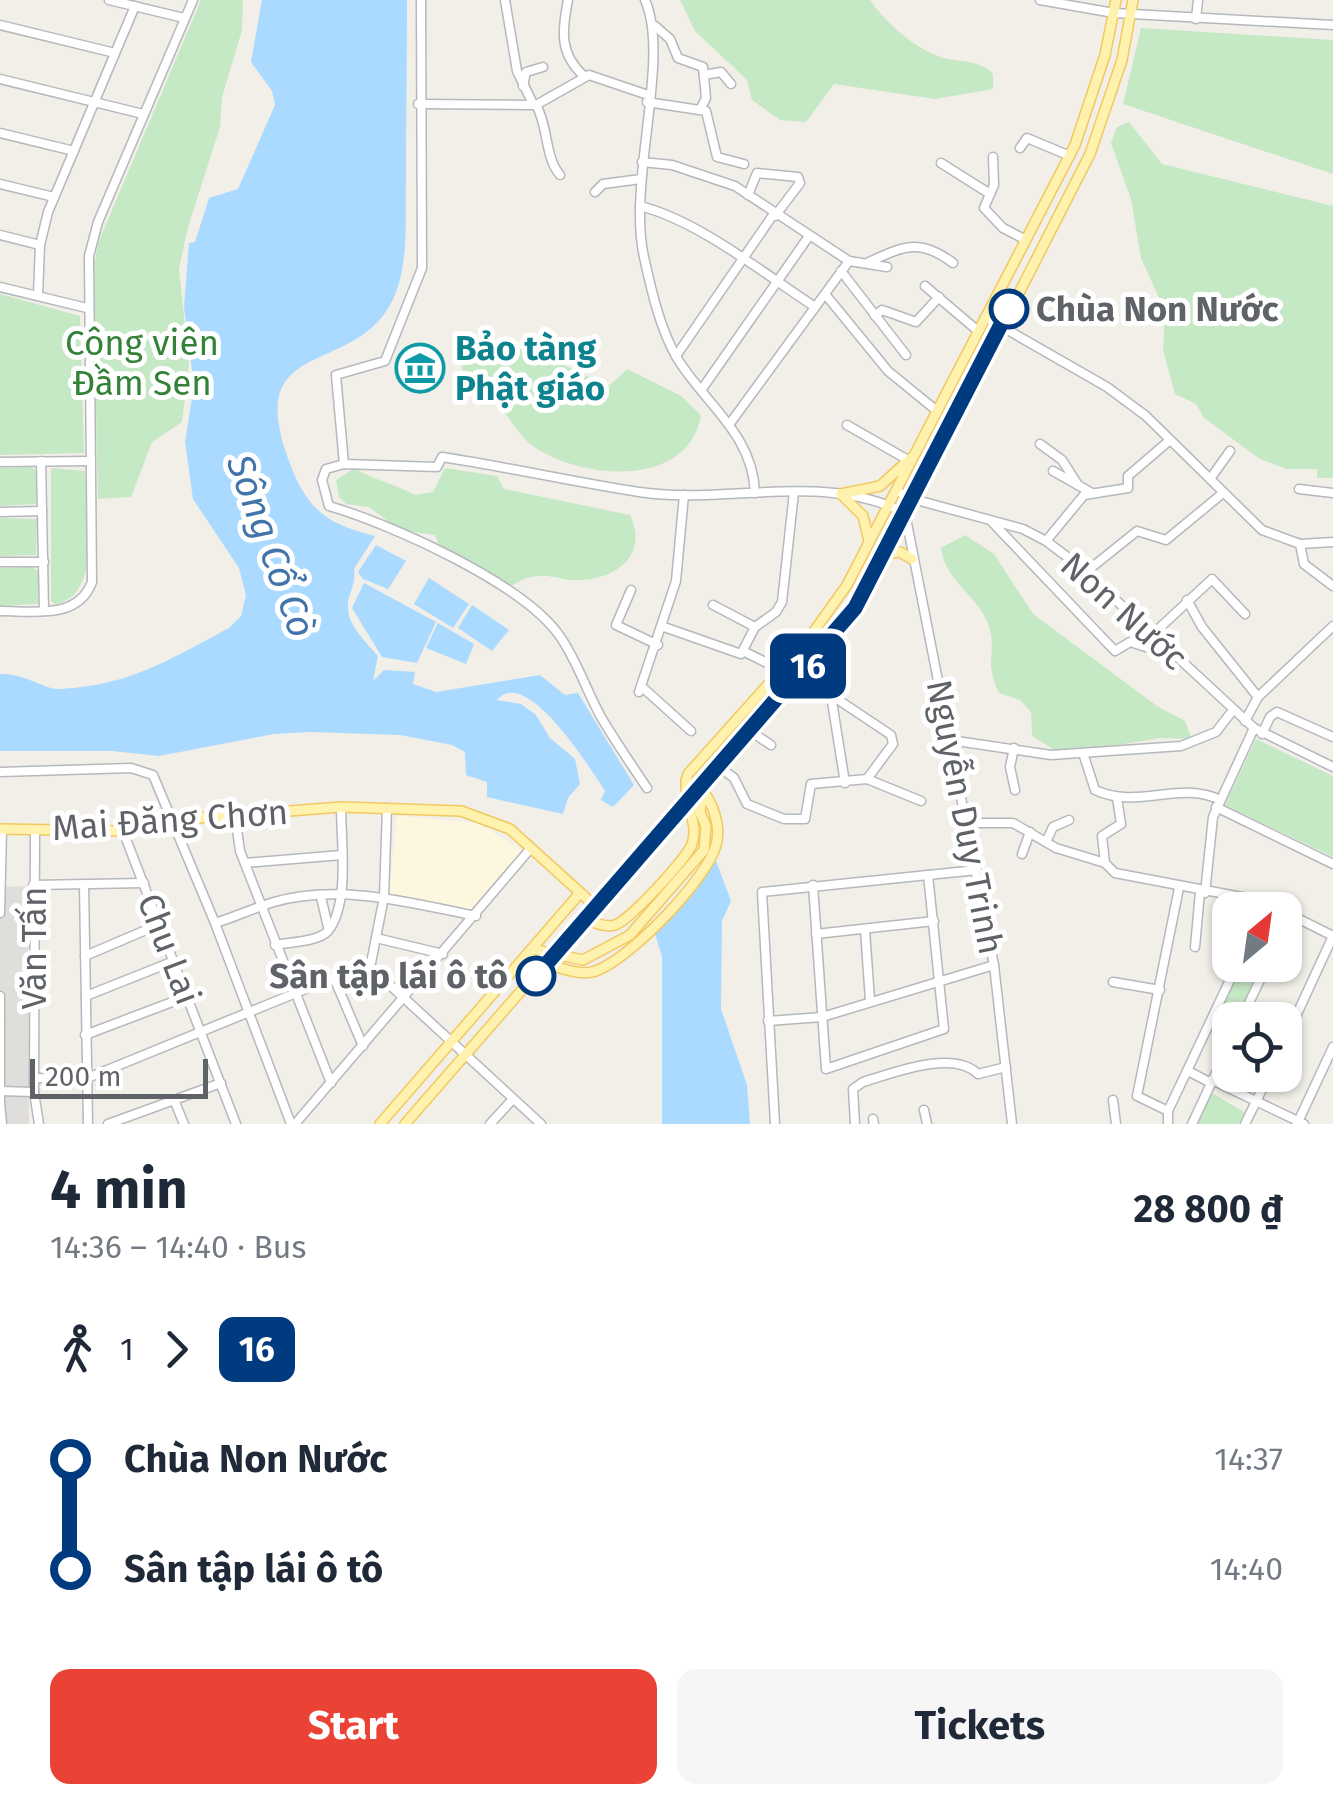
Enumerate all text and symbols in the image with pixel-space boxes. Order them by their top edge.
place label: Chùa Non Nước [1036,288,1279,330]
marker: Chùa Non Nước [990,290,1028,328]
park label: Công viên Đầm Sen [65,322,219,404]
place label: Bảo tàng Phật giáo [455,327,605,409]
museum icon: Bảo tàng Phật giáo [394,342,446,394]
water label: Sông Cổ Cò [216,447,327,644]
street label: Non Nước [1052,543,1196,679]
line badge: 16 [763,634,853,698]
text: 16 [790,645,826,687]
street label: Nguyễn Duy Trinh [918,676,1012,958]
street label: Mai Đăng Chơn [51,791,289,849]
street label: Văn Tấn [13,887,55,1009]
street label: Chu Lai [129,888,209,1010]
north arrow [1212,892,1302,982]
map controls [1212,892,1302,1092]
place label: Sân tập lái ô tô [269,955,508,997]
marker: Sân tập lái ô tô [517,957,555,995]
button: locate [1212,1002,1302,1092]
scale bar [30,1054,208,1098]
text: 200 m [45,1060,122,1093]
text: 4 min [50,1157,188,1223]
text: 28 800 ₫ [1134,1186,1283,1232]
text: 14:36 – 14:40 · Bus [50,1228,306,1266]
icon: walk [50,1322,105,1377]
icon: forward [149,1322,204,1377]
text: 16 [239,1328,275,1370]
text: 1 [120,1330,134,1368]
text: Chùa Non Nước [124,1436,387,1482]
text: 14:37 [1214,1440,1283,1478]
text: Sân tập lái ô tô [124,1546,383,1592]
text: 14:40 [1210,1550,1283,1588]
button: Start [50,1669,657,1784]
button: Tickets [677,1669,1283,1784]

